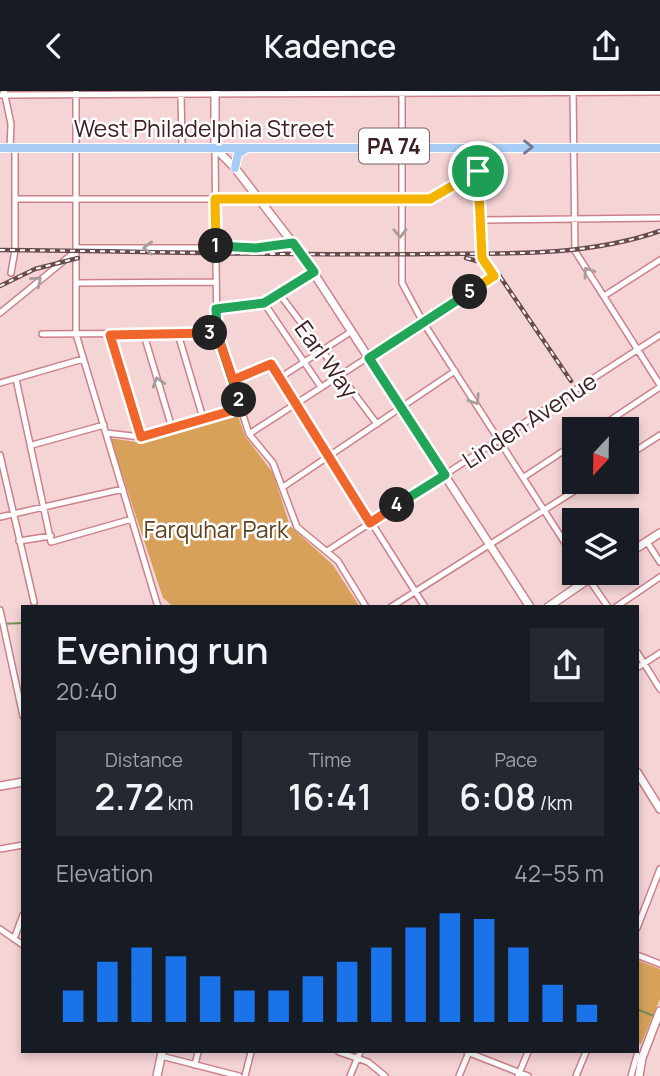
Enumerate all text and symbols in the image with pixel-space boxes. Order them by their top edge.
text: Kadence [264,24,396,68]
icon: back [35,27,73,65]
icon: share [587,27,625,65]
street label: West Philadelphia Street [74,112,334,144]
road number: PA 74 [359,129,429,163]
one-way arrow [523,139,534,155]
pin [448,141,508,201]
icon: arrive [459,152,497,190]
one-way arrow [392,228,408,238]
pin: 1 [198,229,234,263]
text: 1 [211,232,220,258]
one-way arrow [142,240,152,256]
one-way arrow [583,267,596,280]
pin: 5 [452,275,488,309]
one-way arrow [29,277,42,289]
text: 5 [464,278,475,304]
street label: Earl Way [288,314,366,404]
pin: 3 [192,315,228,351]
text: 3 [204,319,215,345]
street label: Linden Avenue [456,365,602,475]
one-way arrow [152,376,167,388]
pin: 2 [222,383,256,417]
text: 2 [233,386,244,412]
one-way arrow [466,392,479,405]
north arrow [562,417,639,493]
map controls [562,417,639,585]
pin: 4 [380,487,414,523]
text: 4 [391,491,402,517]
button: layers [562,508,639,585]
park label: Farquhar Park [144,513,289,545]
text: Evening run [56,623,269,675]
button: share [530,628,604,702]
text: 20:40 [56,675,118,707]
text: Distance [105,747,183,773]
text: Time [309,747,351,773]
text: Pace [495,747,537,773]
text: 2.72 [95,773,164,821]
text: 16:41 [288,773,372,821]
text: 6:08 [459,773,536,821]
text: km [164,790,193,816]
text: /km [536,790,573,816]
text: Elevation [56,857,153,889]
text: 42–55 m [514,857,604,889]

